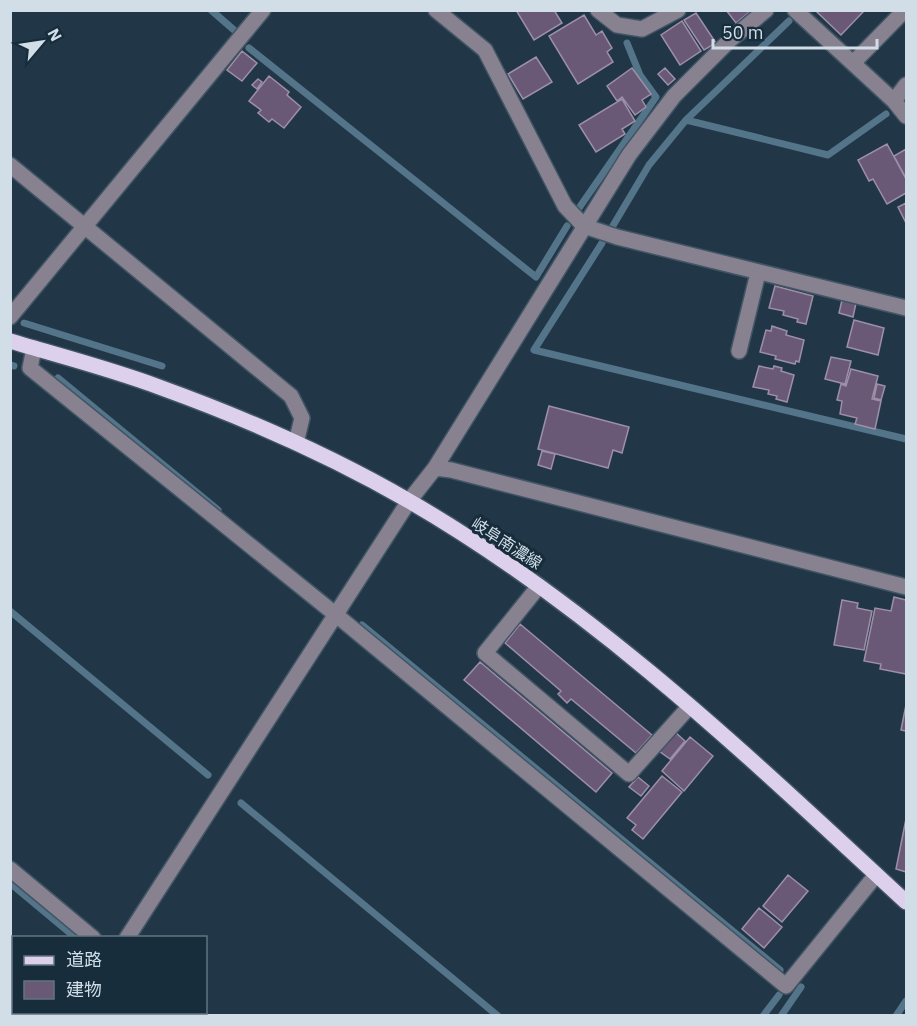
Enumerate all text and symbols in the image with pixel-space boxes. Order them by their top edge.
north arrow [12,12,72,72]
scale bar [713,12,876,50]
text: 50 m [722,21,764,44]
text: N [44,25,67,45]
street label: 岐阜南濃線 [468,513,546,573]
legend [12,936,207,1014]
text: 道路 [66,948,102,971]
text: 建物 [66,978,102,1001]

